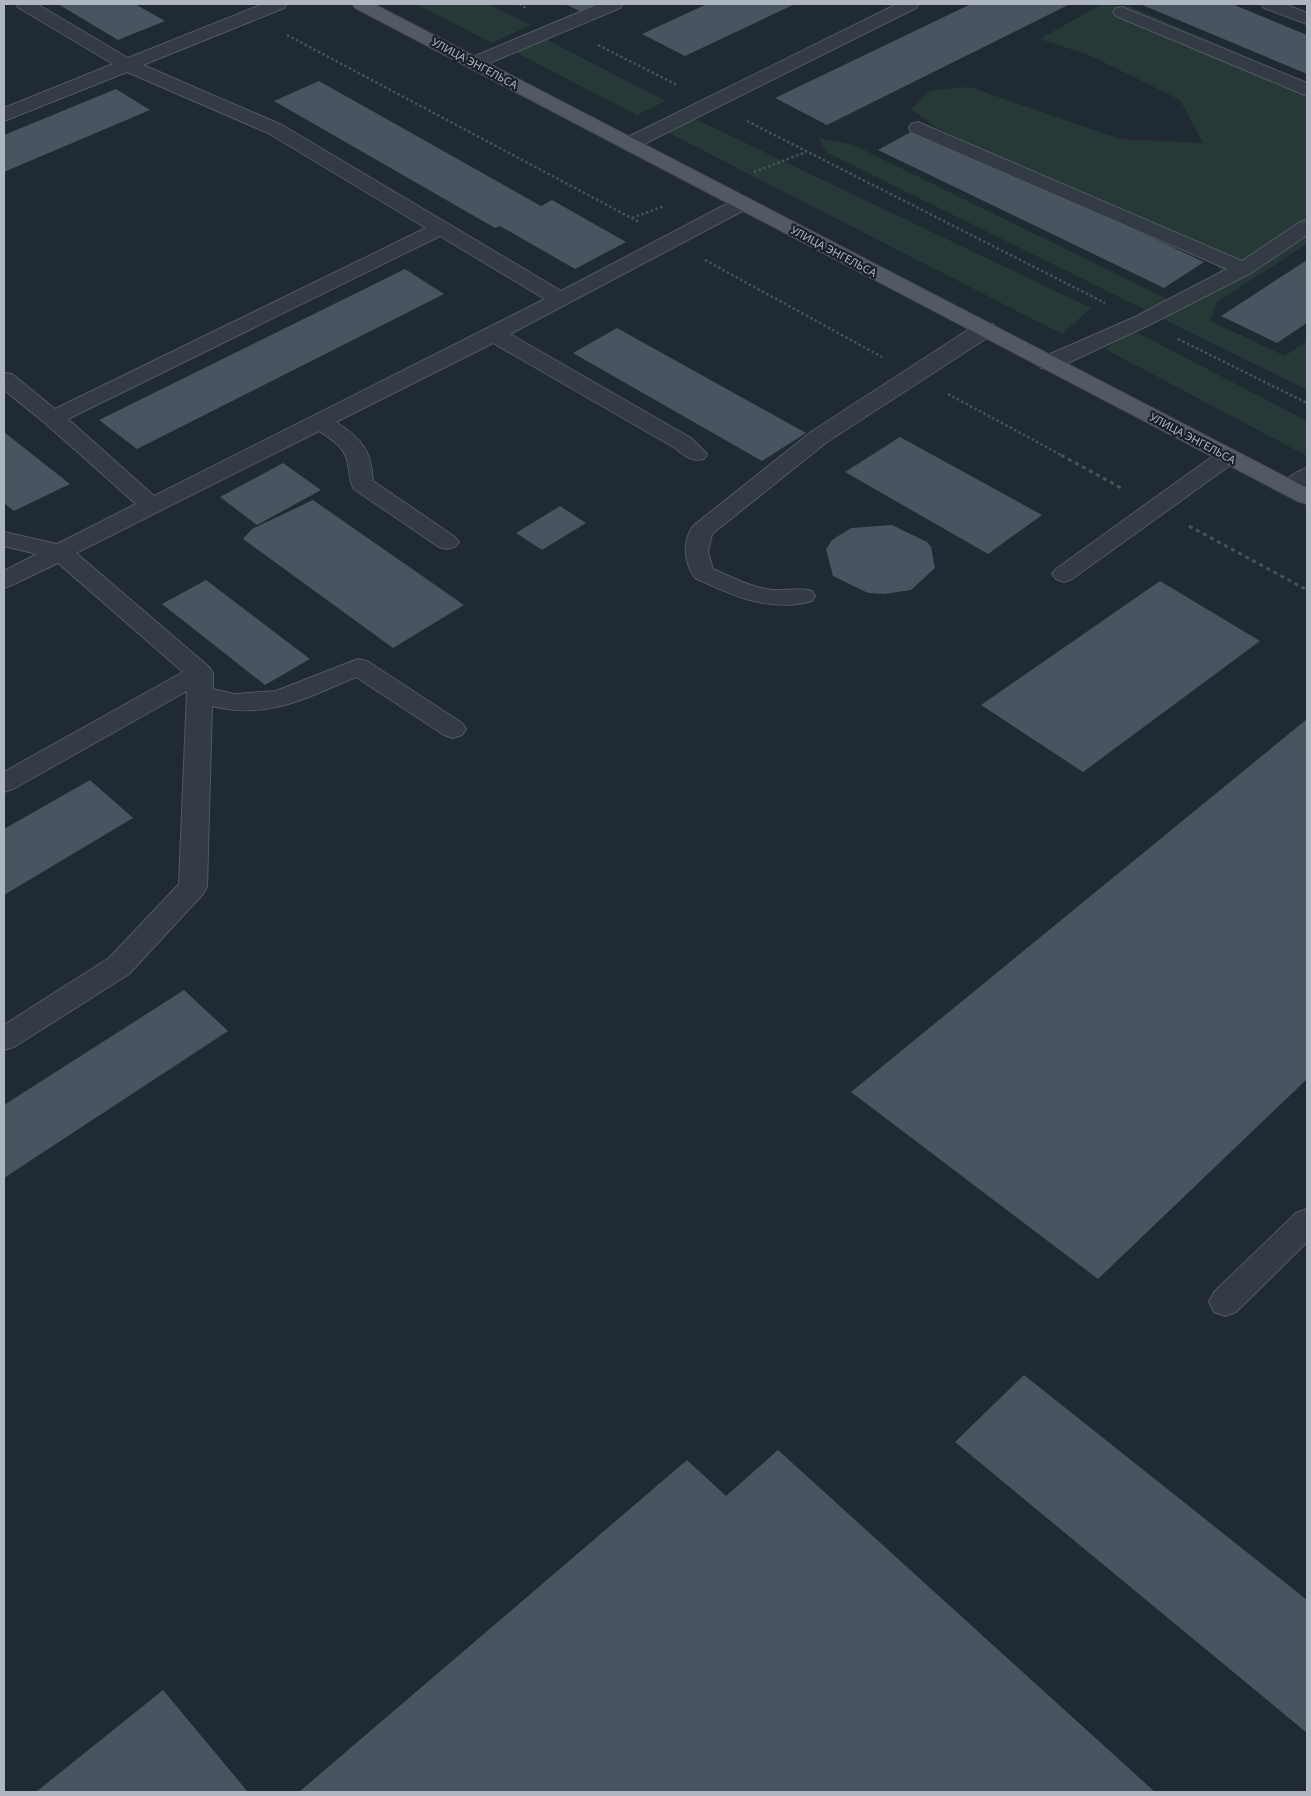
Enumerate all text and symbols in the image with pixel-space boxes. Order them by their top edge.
street label: УЛИЦА ЭНГЕЛЬСА [429,34,521,92]
street label: УЛИЦА ЭНГЕЛЬСА [788,222,880,280]
street label: УЛИЦА ЭНГЕЛЬСА [1147,409,1239,467]

